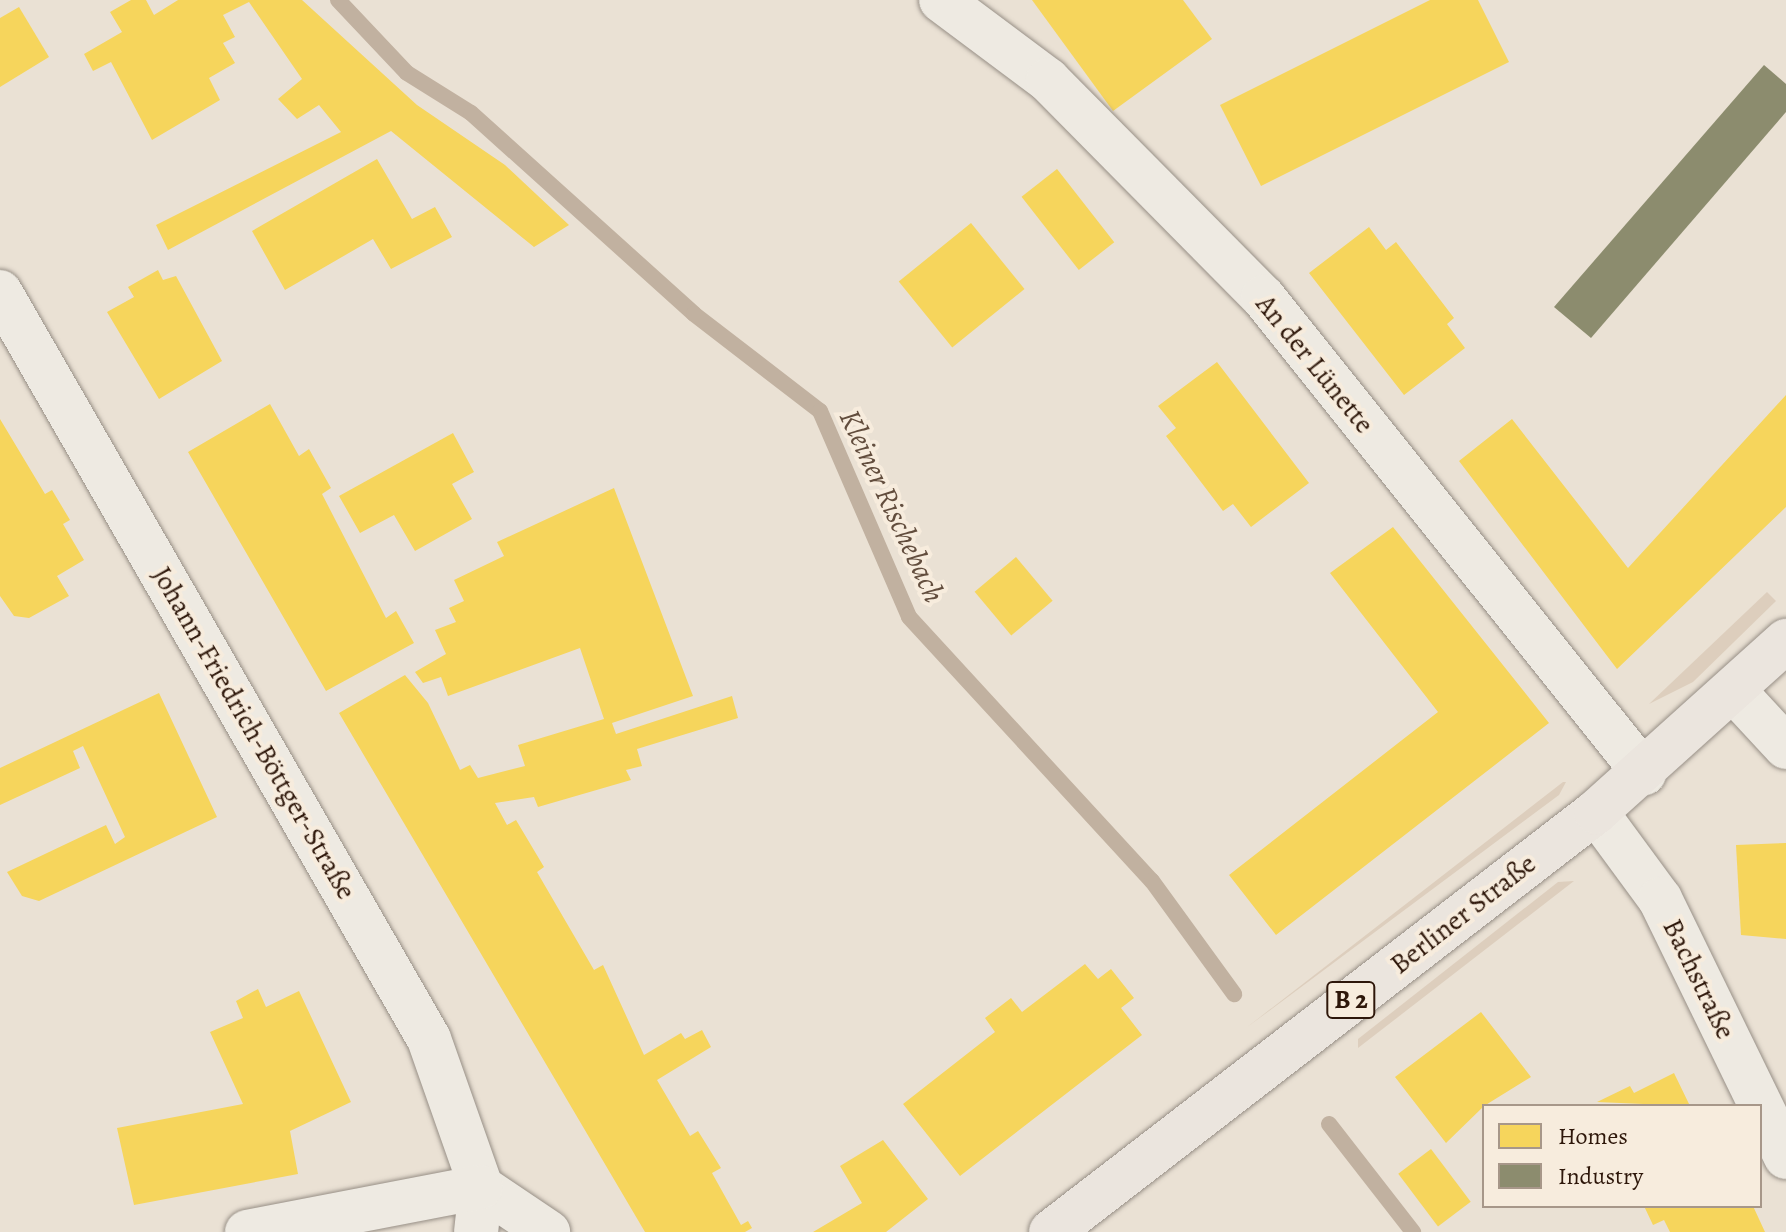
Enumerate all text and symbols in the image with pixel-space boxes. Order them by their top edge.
street label: An der Lünette [1249,288,1381,440]
water label: Kleiner Rischebach [832,404,952,608]
street label: Johann-Friedrich-Böttger-Straße [145,561,363,905]
street label: Berliner Straße [1384,847,1542,981]
street label: Bachstraße [1655,913,1743,1045]
road number: B 2 [1325,978,1377,1022]
legend [1482,1104,1762,1208]
text: Homes [1558,1120,1628,1152]
text: Industry [1558,1160,1643,1192]

